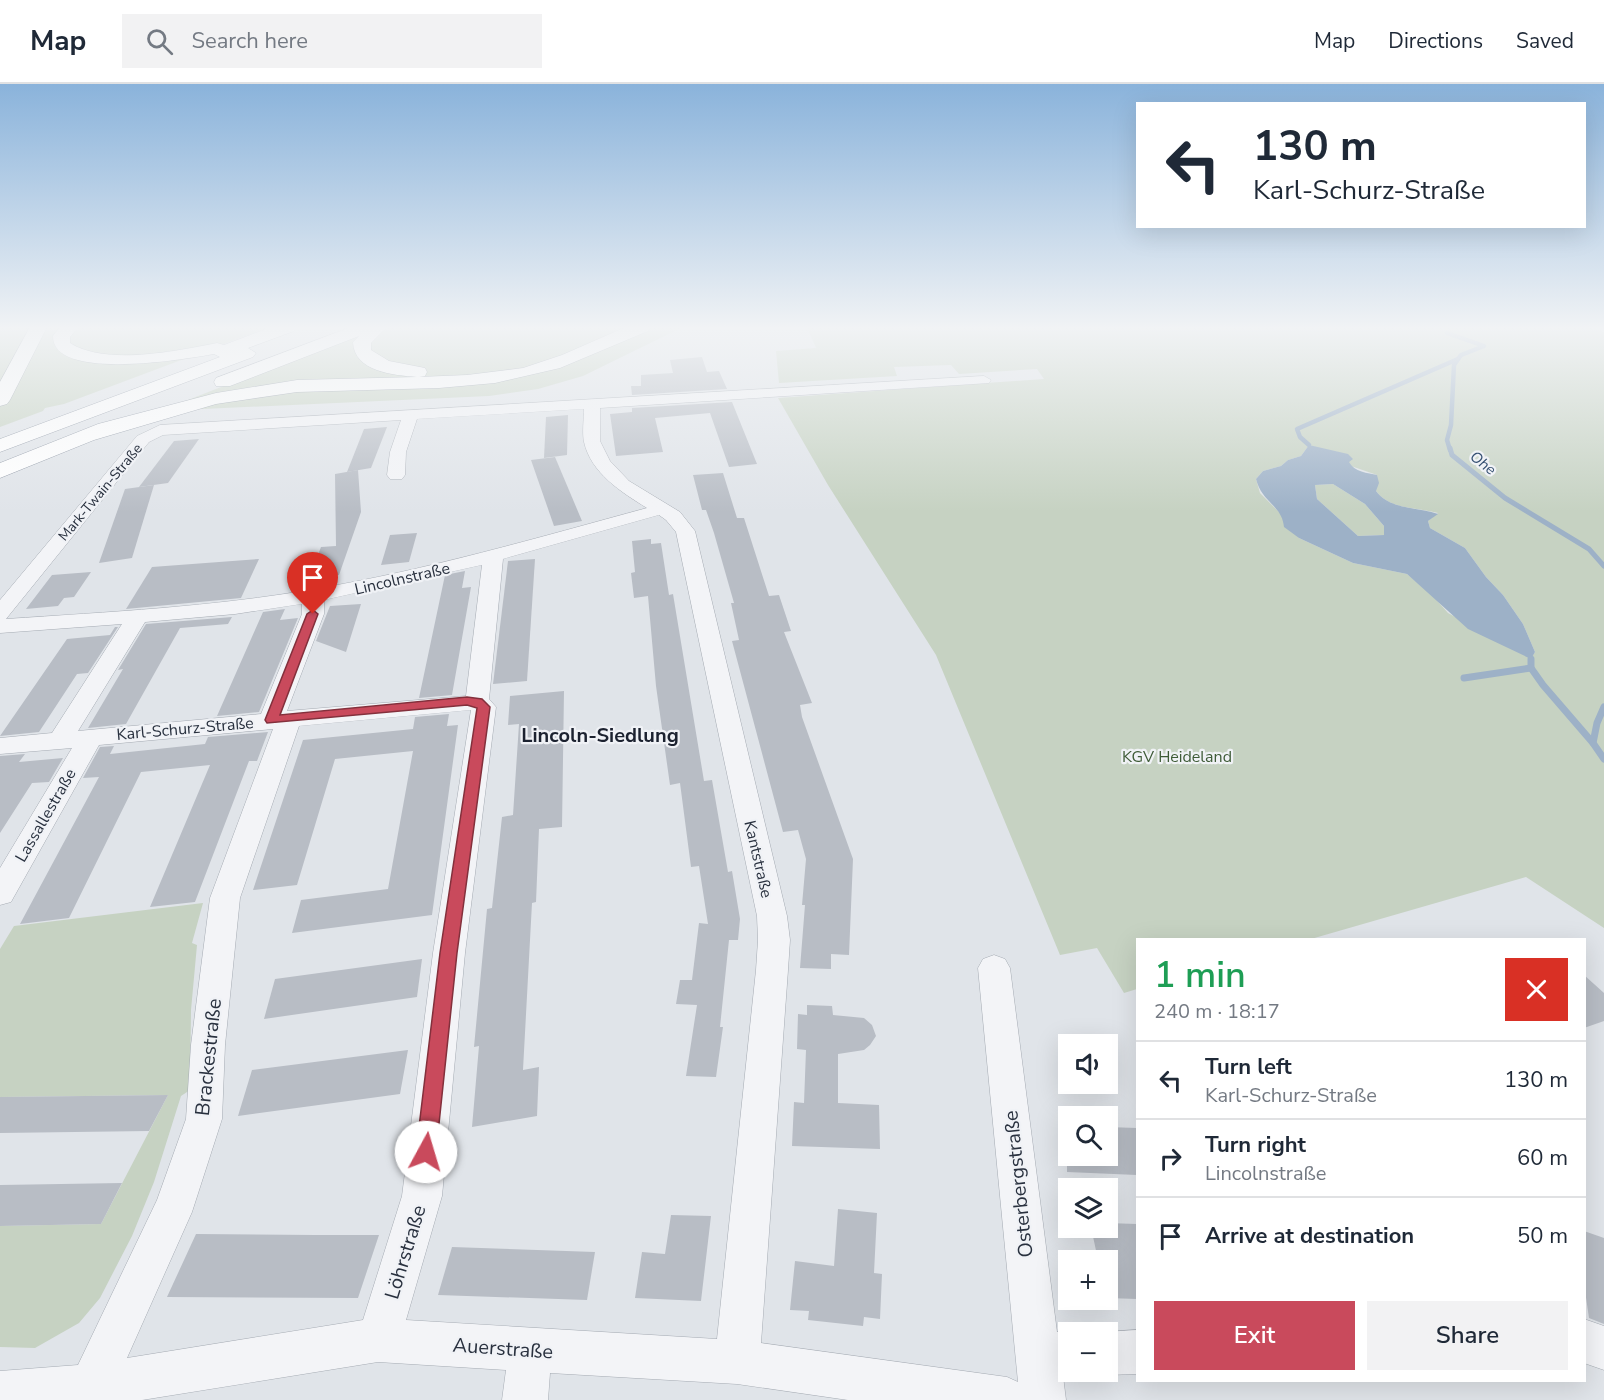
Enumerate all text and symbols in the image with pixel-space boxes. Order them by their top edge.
search box [122,14,542,68]
text: Map [30,22,86,60]
icon: search [143,25,176,58]
text: Search here [191,26,308,56]
text: Map [1314,27,1355,55]
text: Directions [1388,27,1483,55]
text: Saved [1516,27,1574,55]
text: 130 m [1253,118,1377,175]
icon: left [1154,126,1232,204]
text: Karl-Schurz-Straße [1253,172,1485,209]
street label: Mark-Twain-Straße [54,440,147,545]
water label: Ohe [1466,446,1500,480]
pin [287,552,338,614]
street label: Lincolnstraße [352,557,452,601]
icon: arrive [296,561,329,594]
street label: Karl-Schurz-Straße [116,712,255,746]
district label: Lincoln-Siedlung [521,722,679,749]
park label: KGV Heideland [1122,746,1232,768]
street label: Lassallestraße [10,765,82,866]
street label: Kantstraße [738,818,778,900]
text: 1 min [1154,951,1246,1000]
button: close [1505,958,1568,1021]
street label: Brackestraße [189,997,228,1117]
text: 240 m · 18:17 [1154,998,1280,1025]
map controls [1058,1034,1118,1382]
button: sound [1058,1034,1118,1094]
text: Turn left [1205,1052,1292,1082]
icon: left [1154,1064,1187,1097]
text: 130 m [1504,1065,1568,1095]
text: Karl-Schurz-Straße [1205,1082,1377,1109]
button: search [1058,1106,1118,1166]
street label: Osterbergstraße [997,1109,1040,1259]
position arrow [394,1120,458,1184]
text: Turn right [1205,1130,1306,1160]
icon: right [1154,1142,1187,1175]
text: 60 m [1517,1143,1568,1173]
text: Lincolnstraße [1205,1160,1326,1187]
button: layers [1058,1178,1118,1238]
street label: Löhrstraße [378,1202,433,1303]
icon: arrive [1154,1220,1187,1253]
text: Arrive at destination [1205,1221,1414,1251]
text: 50 m [1517,1221,1568,1251]
button: + [1058,1250,1118,1310]
button: Exit [1154,1301,1355,1370]
button: Share [1367,1301,1568,1370]
button: − [1058,1322,1118,1382]
street label: Auerstraße [452,1332,554,1365]

